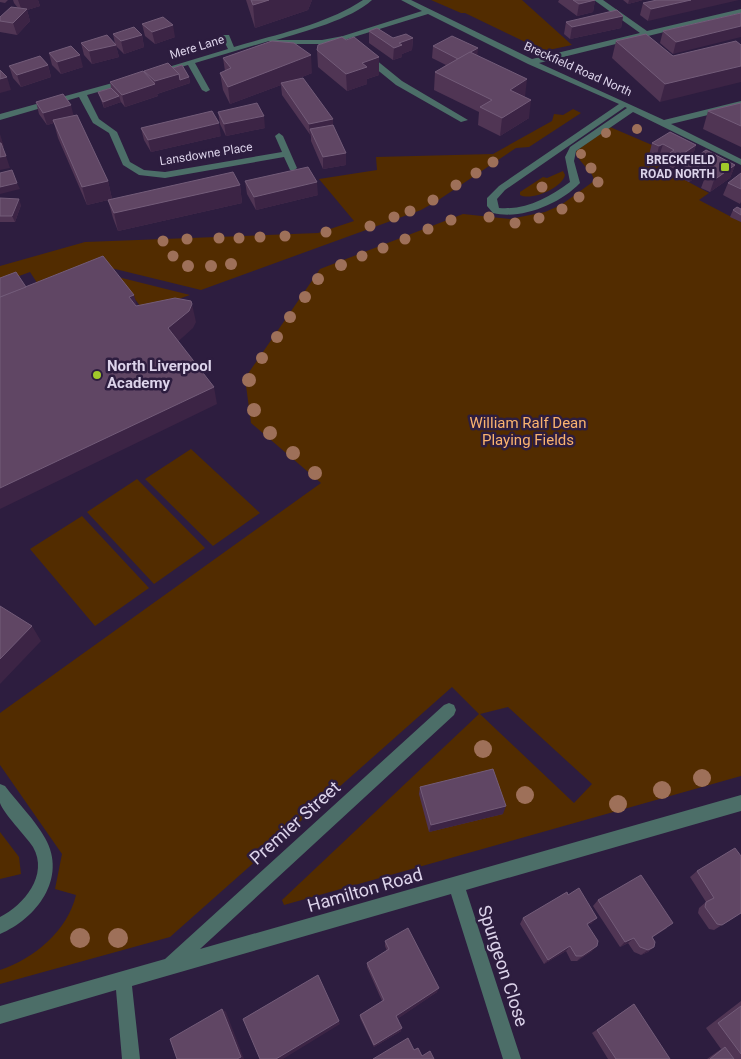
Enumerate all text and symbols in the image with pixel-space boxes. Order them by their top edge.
street label: Mere Lane [168,32,226,62]
street label: Breckfield Road North [522,39,634,99]
street label: Lansdowne Place [158,140,254,168]
place label: BRECKFIELD ROAD NORTH [640,153,715,181]
marker: BRECKFIELD ROAD NORTH [719,161,731,173]
place label: North Liverpool Academy [107,357,212,392]
marker: North Liverpool Academy [91,369,103,381]
park label: William Ralf Dean Playing Fields [469,414,587,449]
street label: Premier Street [245,776,344,869]
street label: Hamilton Road [305,863,425,916]
street label: Spurgeon Close [474,903,533,1029]

